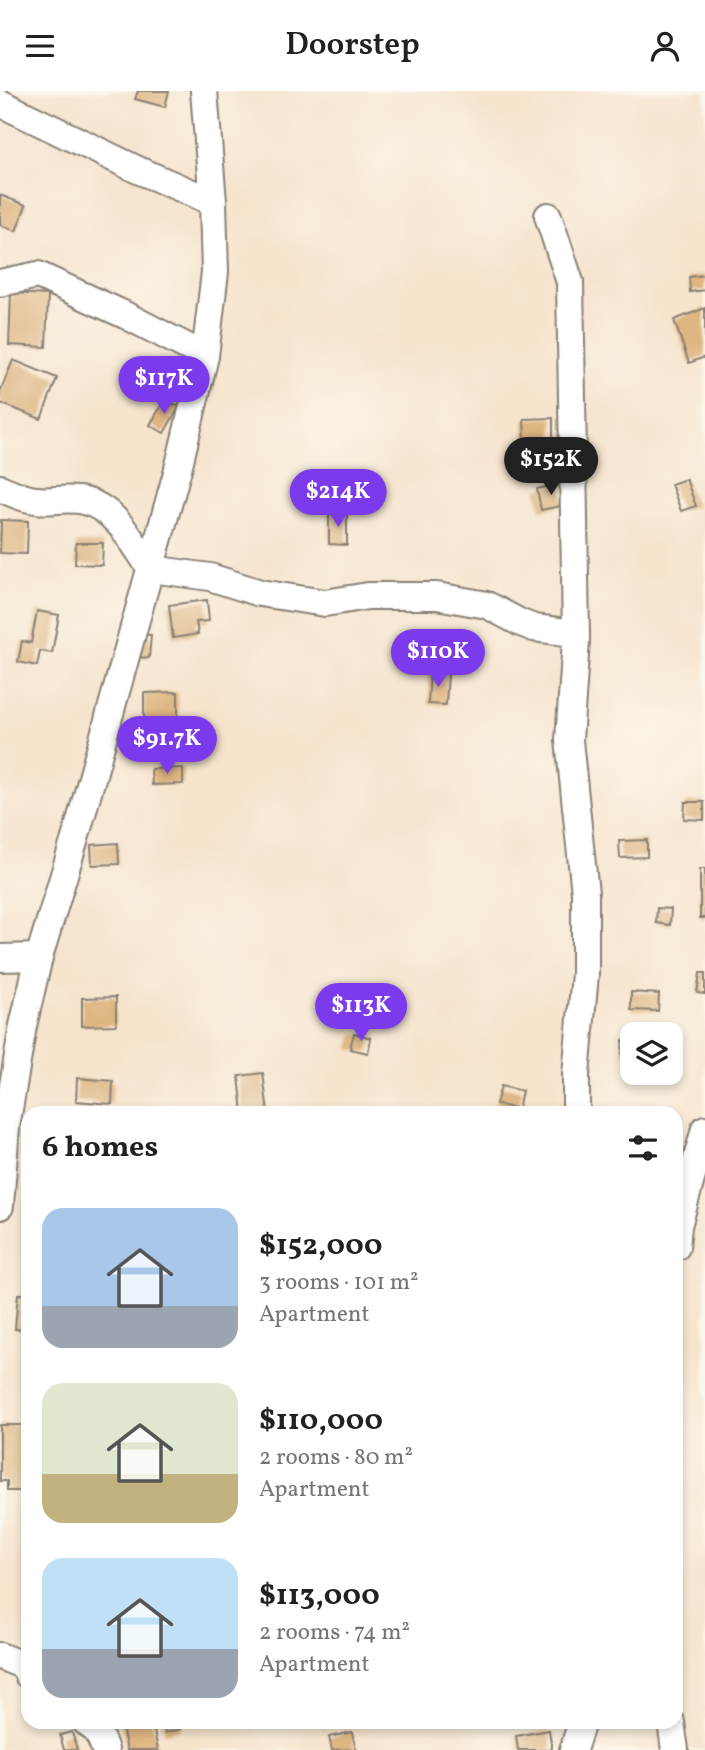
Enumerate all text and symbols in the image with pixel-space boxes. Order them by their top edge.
text: Doorstep [285,24,420,68]
icon: menu [21,27,59,65]
icon: person [646,27,684,65]
pin: $117K [115,357,213,416]
text: $117K [135,363,193,395]
pin: $152K [502,437,600,497]
text: $152K [520,444,582,476]
pin: $214K [289,469,387,529]
text: $214K [306,476,370,508]
pin: $110K [389,629,487,689]
text: $110K [407,636,469,668]
pin: $91.7K [110,717,224,776]
text: $91.7K [133,723,201,755]
pin: $113K [312,983,410,1043]
text: $113K [331,990,391,1022]
map controls [620,1022,683,1085]
button: layers [620,1022,683,1085]
text: 6 homes [42,1127,158,1169]
icon: filters [624,1129,662,1167]
text: $152,000 [259,1225,383,1267]
icon: home [98,1236,182,1320]
text: 3 rooms · 101 m² [259,1267,419,1299]
text: Apartment [259,1299,370,1331]
text: $110,000 [259,1400,383,1442]
icon: home [98,1411,182,1495]
text: 2 rooms · 80 m² [259,1442,413,1474]
text: Apartment [259,1474,370,1506]
text: $113,000 [259,1575,380,1617]
icon: home [98,1586,182,1670]
text: 2 rooms · 74 m² [259,1617,410,1649]
text: Apartment [259,1649,370,1681]

